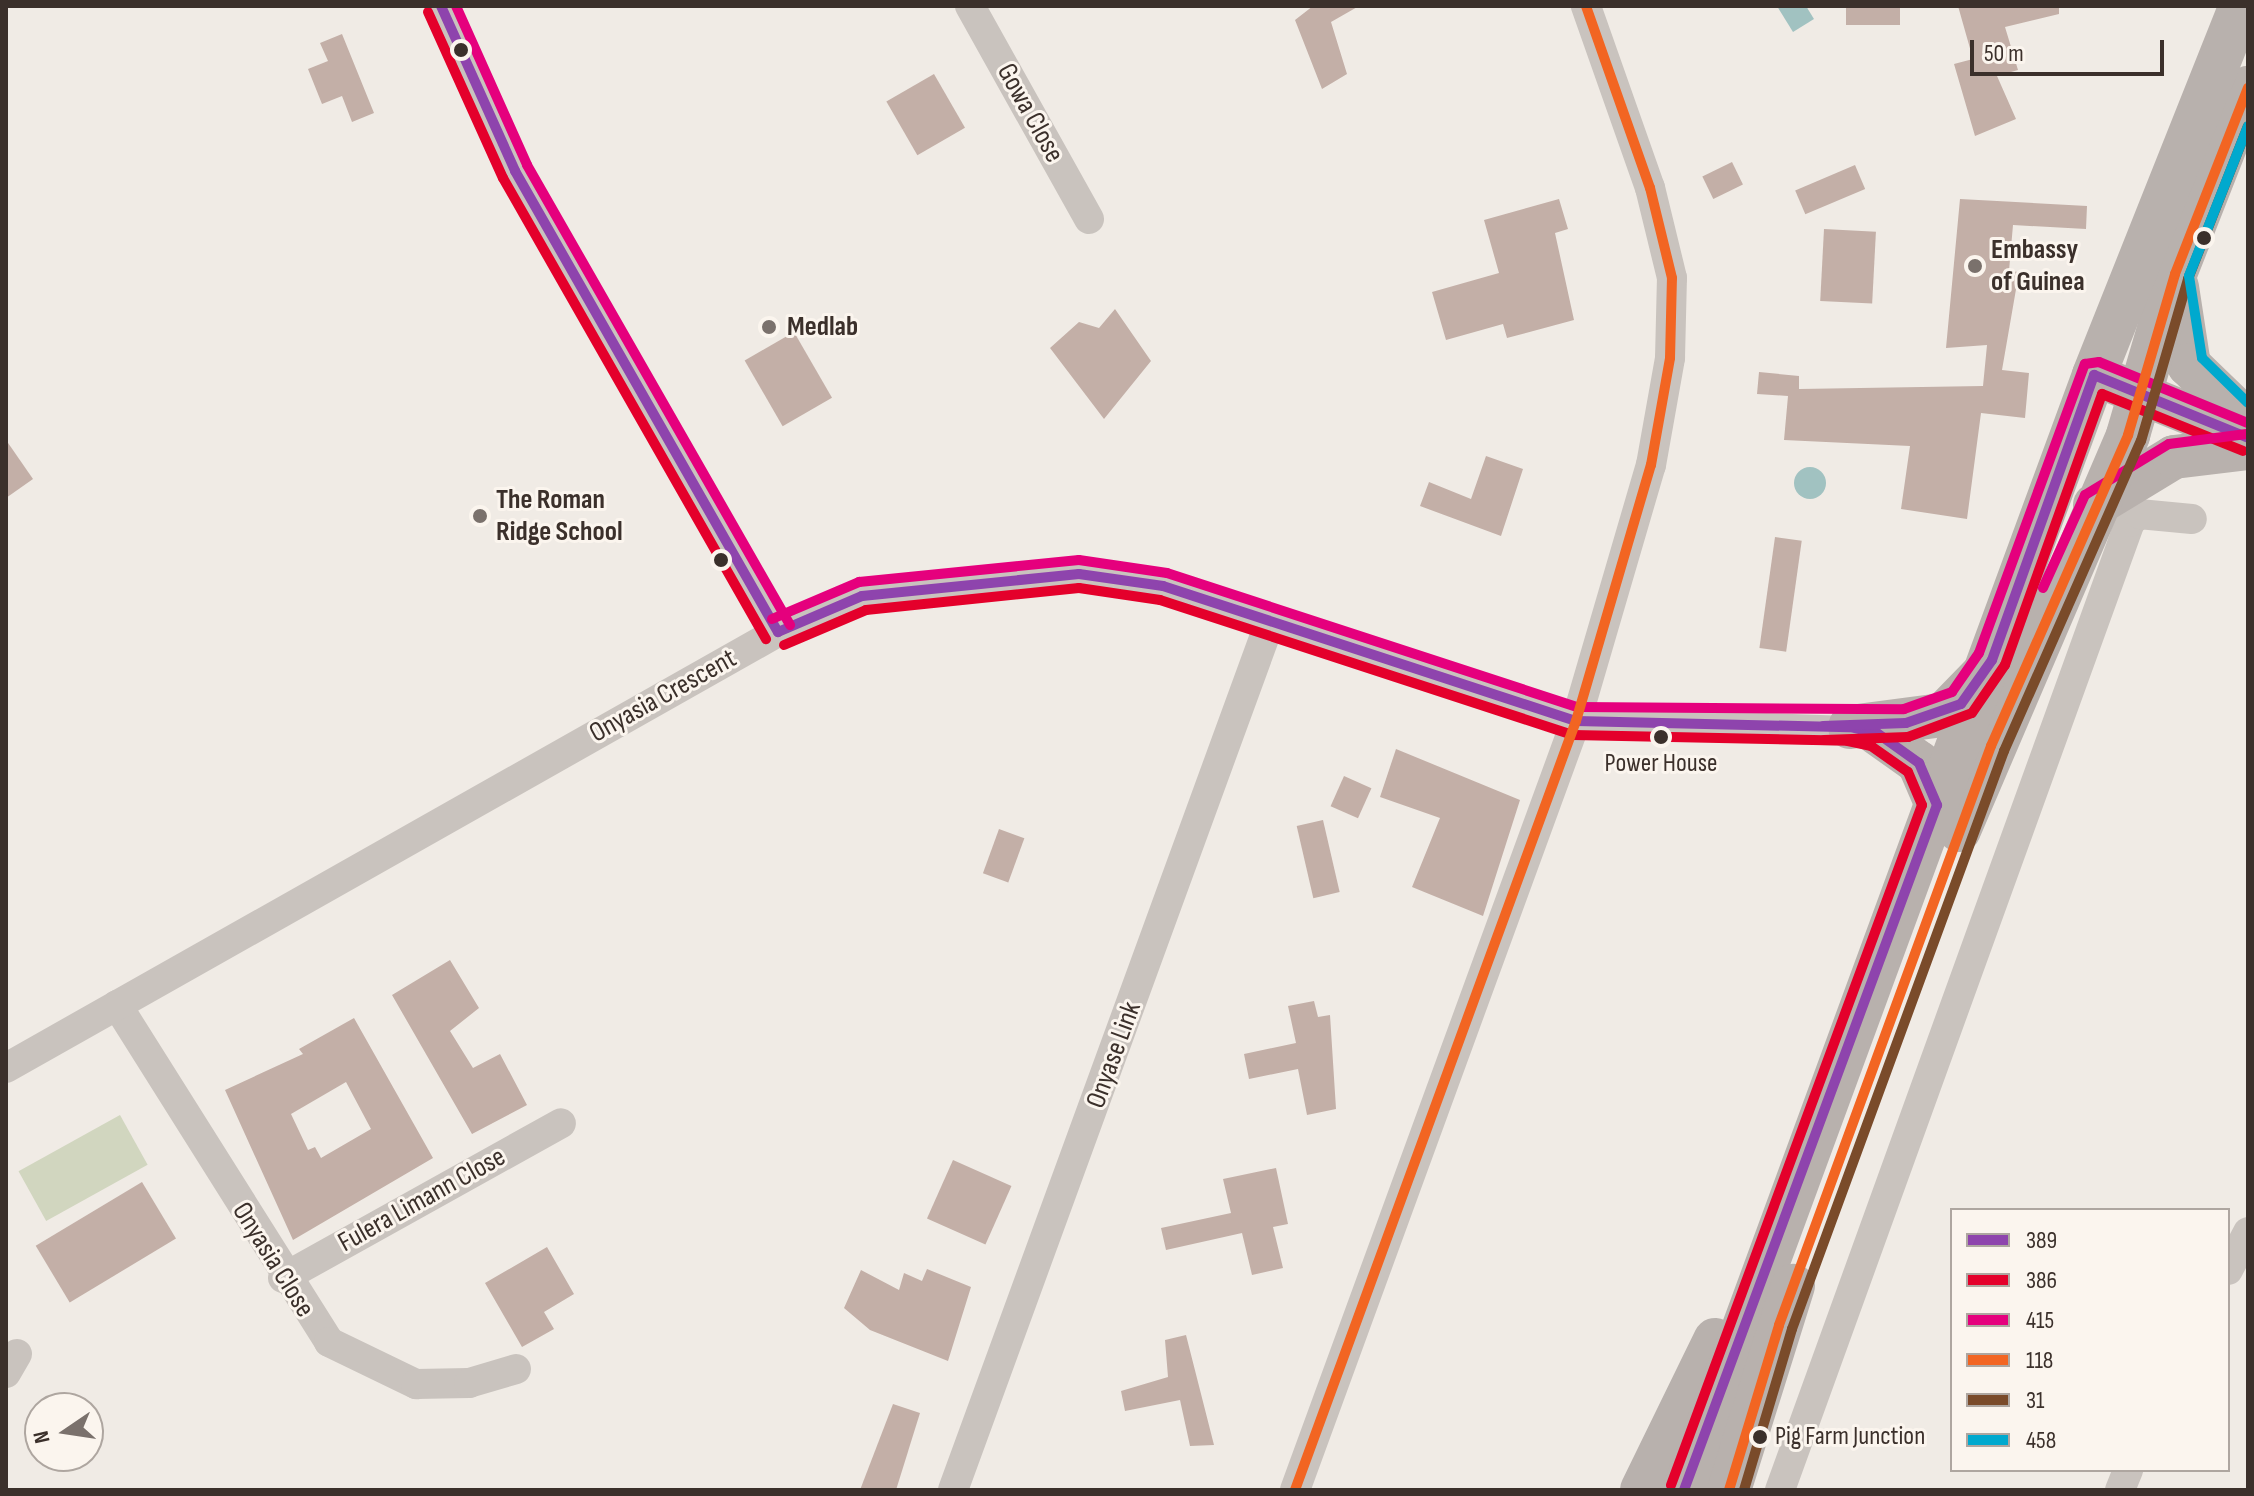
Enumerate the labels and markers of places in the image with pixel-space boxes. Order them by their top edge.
unlabelled marker [453,42,469,58]
unlabelled marker [2196,230,2212,246]
place label: Embassy of Guinea [1991,233,2085,299]
marker: Embassy of Guinea [1966,257,1984,275]
place label: Medlab [787,310,858,344]
marker: Medlab [758,316,780,338]
place label: The Roman Ridge School [496,483,623,549]
marker: The Roman Ridge School [471,507,489,525]
unlabelled marker [713,552,729,568]
marker: Power House [1653,729,1669,745]
place label: Power House [1605,748,1717,780]
place label: Pig Farm Junction [1775,1421,1925,1453]
marker: Pig Farm Junction [1752,1429,1768,1445]

